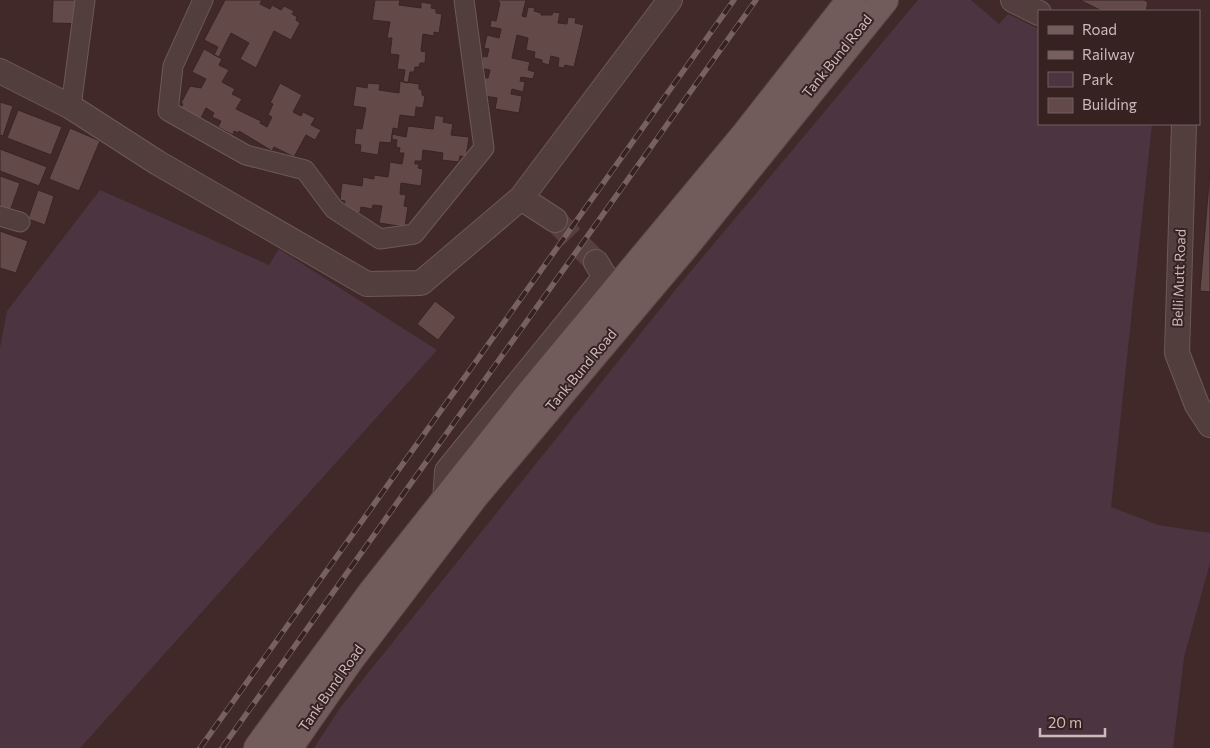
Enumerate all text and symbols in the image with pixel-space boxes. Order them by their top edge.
legend [1038,10,1200,125]
street label: Tank Bund Road [798,11,875,101]
text: Road [1082,20,1117,38]
text: Railway [1082,45,1135,63]
text: Park [1082,70,1113,88]
text: Building [1082,95,1137,113]
street label: Belli Mutt Road [1168,229,1189,327]
street label: Tank Bund Road [541,325,620,414]
street label: Tank Bund Road [294,641,367,734]
scale bar [1040,706,1105,738]
text: 20 m [1048,713,1082,731]

